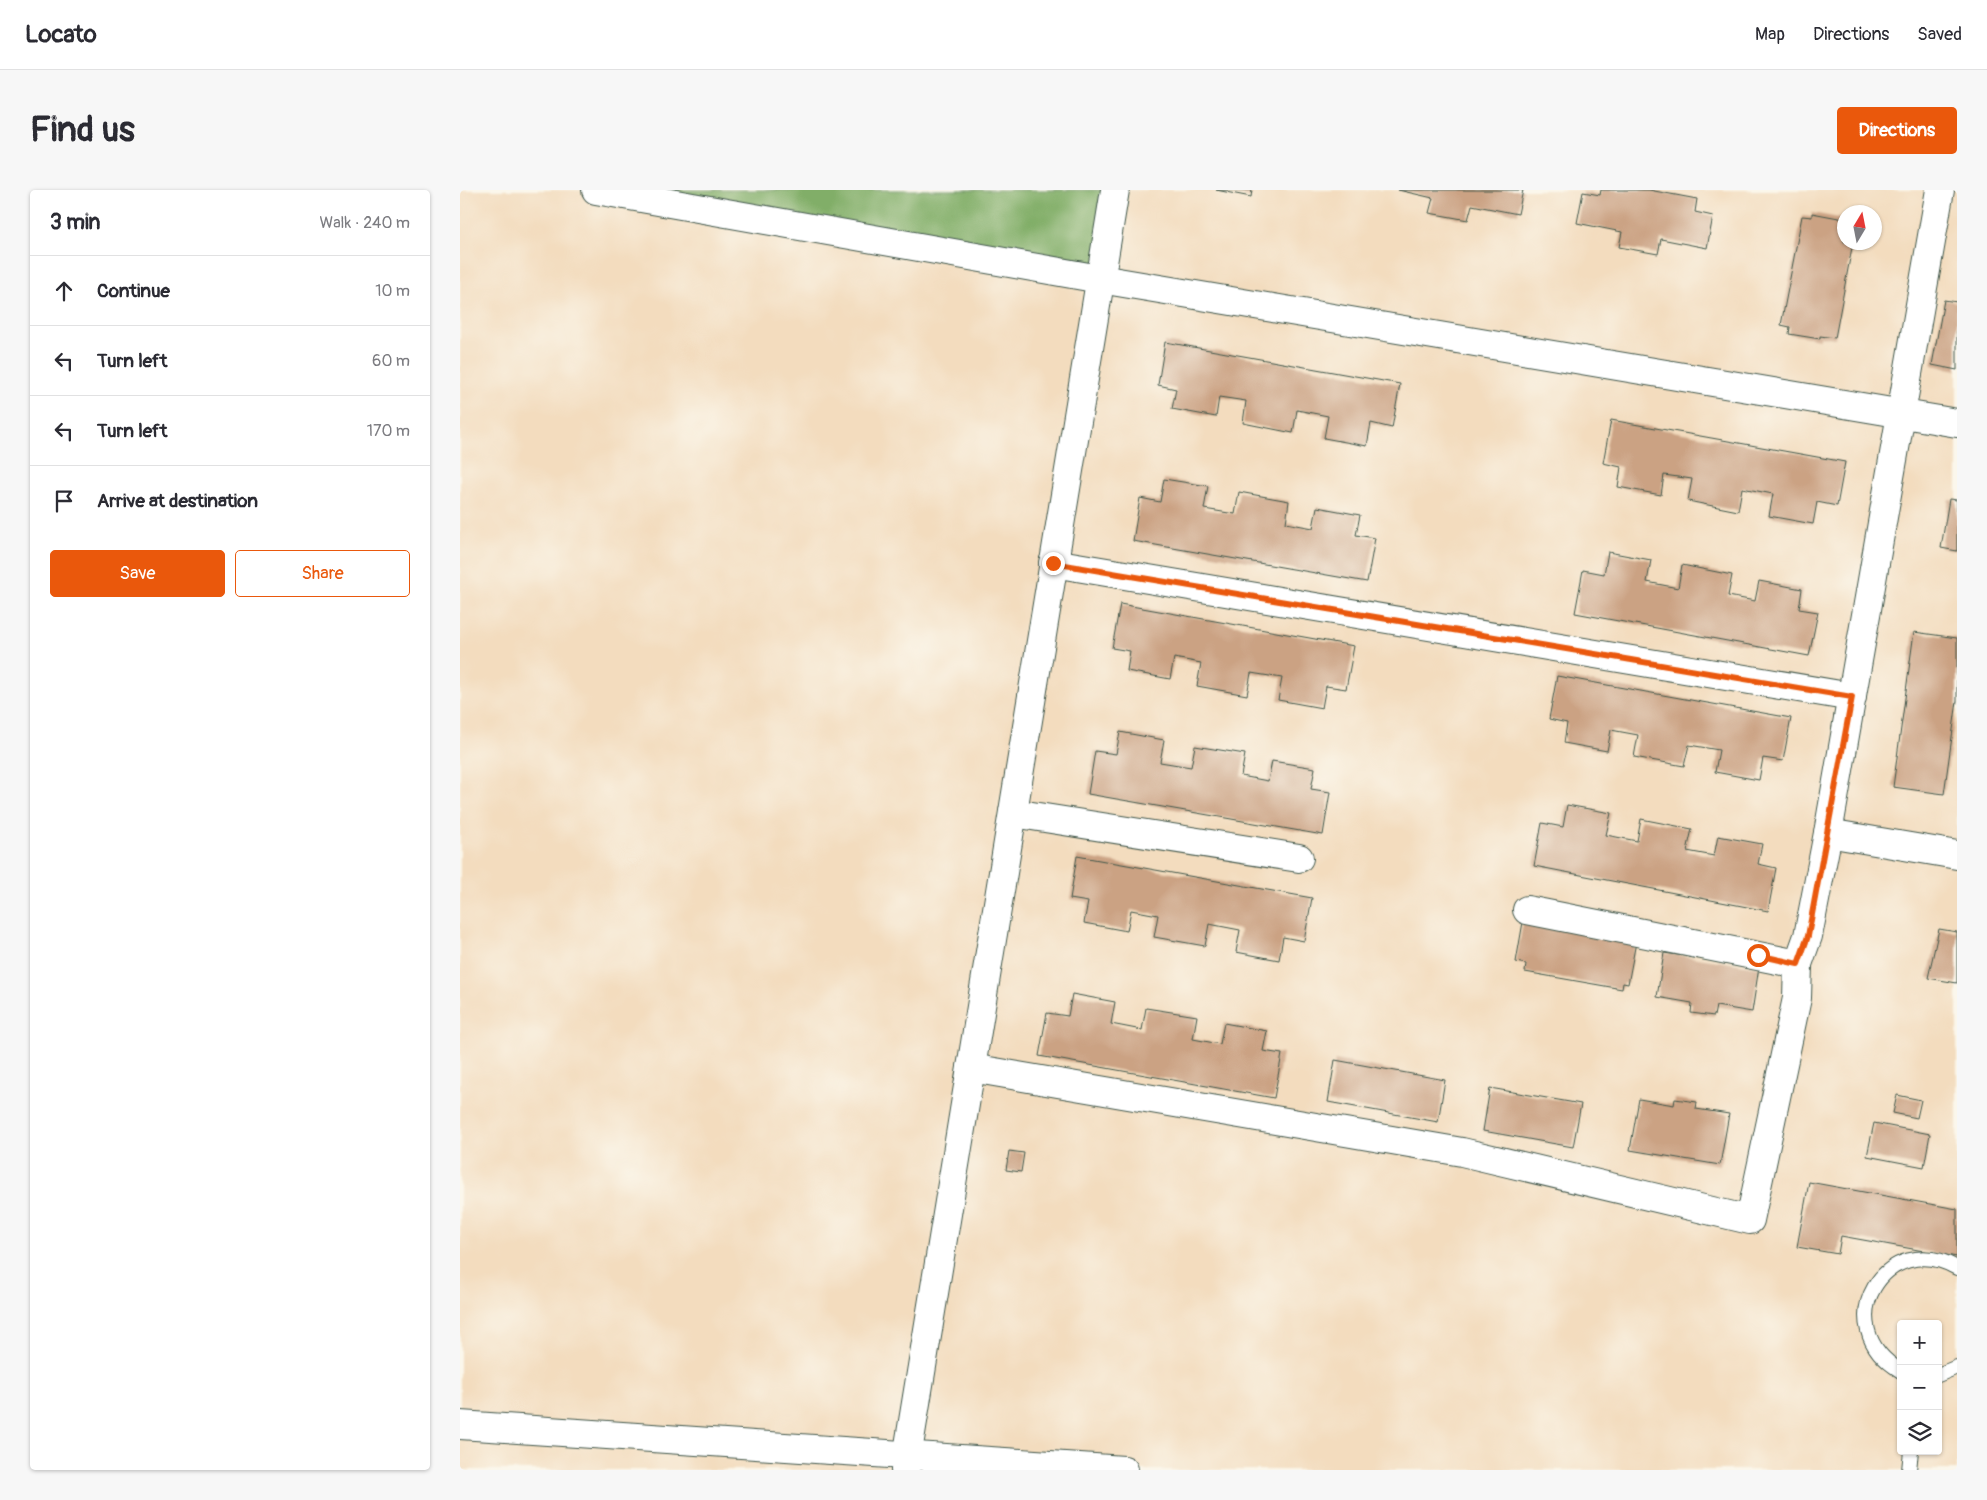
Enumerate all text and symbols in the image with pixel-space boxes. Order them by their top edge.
text: Locato [25,20,97,49]
text: Map [1755,23,1785,46]
text: Directions [1813,23,1889,46]
text: Saved [1917,23,1962,46]
button: Directions [1837,107,1957,154]
text: Find us [30,108,135,152]
north arrow [1837,205,1882,250]
text: 3 min [50,209,100,236]
text: Walk · 240 m [319,213,410,233]
icon: ahead [50,277,78,305]
text: Continue [97,279,170,303]
text: 10 m [375,281,410,301]
icon: left [50,347,78,375]
text: Turn left [97,349,167,373]
text: 60 m [372,351,410,371]
icon: left [50,417,78,445]
text: Turn left [97,419,167,443]
text: 170 m [367,421,410,441]
icon: arrive [50,487,78,515]
text: Arrive at destination [97,489,258,513]
button: Save [50,550,225,597]
button: Share [235,550,410,597]
route end [1042,552,1065,575]
route start [1747,944,1770,967]
map controls [1897,1320,1942,1455]
button: + [1897,1320,1942,1365]
button: − [1897,1365,1942,1410]
button: layers [1897,1410,1942,1455]

